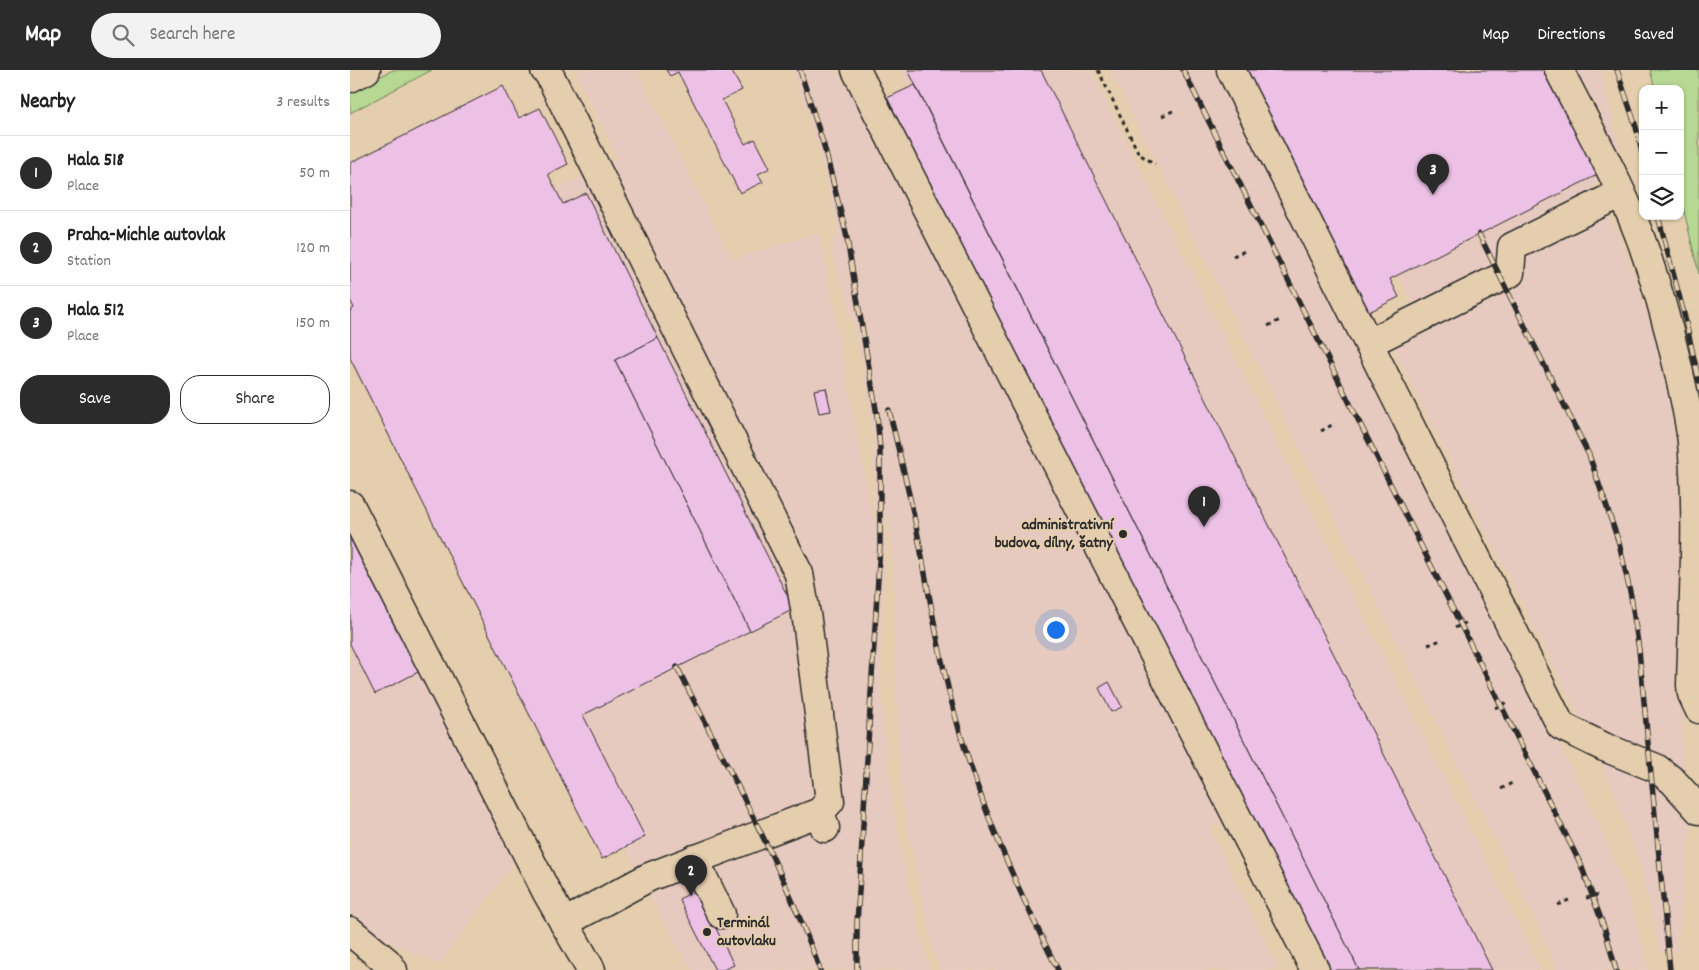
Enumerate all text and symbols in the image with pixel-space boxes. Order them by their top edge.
search box [91,13,441,58]
text: Map [25,18,61,52]
icon: search [109,21,137,49]
text: Search here [149,22,235,49]
text: Map [1482,23,1509,48]
text: Directions [1537,23,1606,48]
text: Saved [1634,23,1674,48]
map controls [1639,85,1684,220]
button: + [1639,85,1684,130]
text: Nearby [20,88,75,118]
text: 3 results [276,91,330,114]
button: − [1639,130,1684,175]
text: Hala 518 [67,148,124,175]
pin: 3 [1417,154,1449,195]
text: 1 [34,162,38,185]
text: 50 m [299,162,330,185]
text: Place [67,175,99,198]
button: layers [1639,175,1684,220]
text: Praha-Michle autovlak [67,223,226,250]
text: 2 [33,237,40,260]
text: 120 m [296,237,330,260]
text: Station [67,250,111,273]
text: Hala 512 [67,298,125,325]
text: 3 [32,312,40,335]
text: 150 m [296,312,330,335]
text: Place [67,325,99,348]
button: Save [20,375,170,424]
button: Share [180,375,330,424]
pin: 1 [1188,486,1220,527]
place label: administrativní budova, dílny, šatny [995,514,1115,555]
marker: administrativní budova, dílny, šatny [1117,528,1129,540]
your location [1043,617,1069,643]
pin: 2 [675,855,707,896]
place label: Terminál autovlaku [717,912,776,953]
marker: Terminál autovlaku [701,926,713,938]

